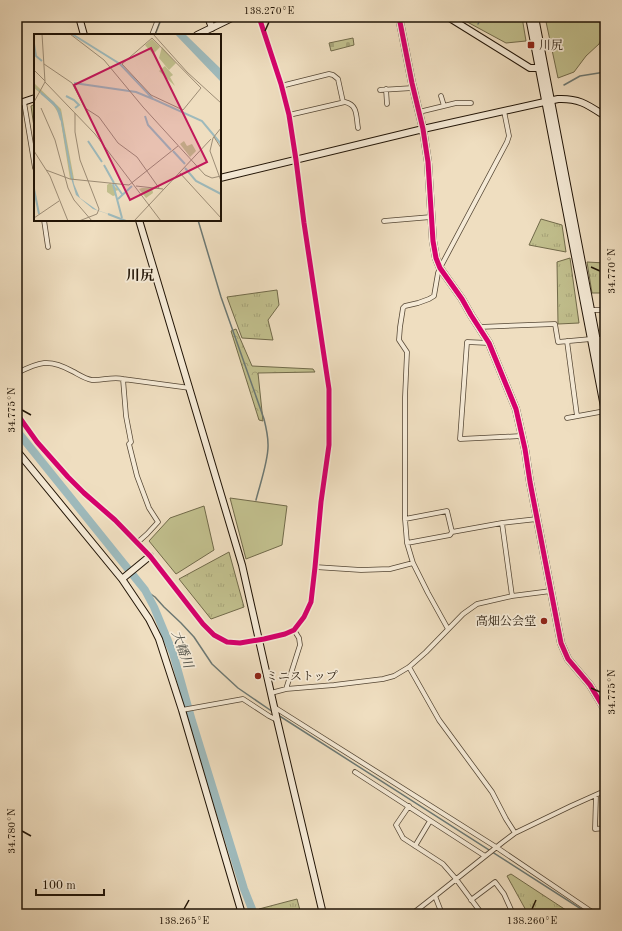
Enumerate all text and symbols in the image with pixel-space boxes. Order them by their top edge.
text: 138.270°E [244,6,294,16]
inset map [34,34,221,221]
place label: 川尻 [539,39,563,52]
marker: 川尻 [526,40,536,50]
text: 34.770°N [607,248,617,294]
district label: 川尻 [126,268,155,283]
text: 34.775°N [7,387,17,433]
place label: 高畑公会堂 [476,614,536,628]
marker: 高畑公会堂 [539,616,549,626]
water label: 大幡川 [169,629,196,672]
text: 34.775°N [607,669,617,715]
place label: ミニストップ [266,670,338,683]
marker: ミニストップ [253,671,263,681]
text: 34.780°N [7,808,17,854]
scale bar [36,871,104,897]
text: 100 m [42,880,76,892]
text: 138.265°E [159,916,209,926]
text: 138.260°E [507,916,557,926]

